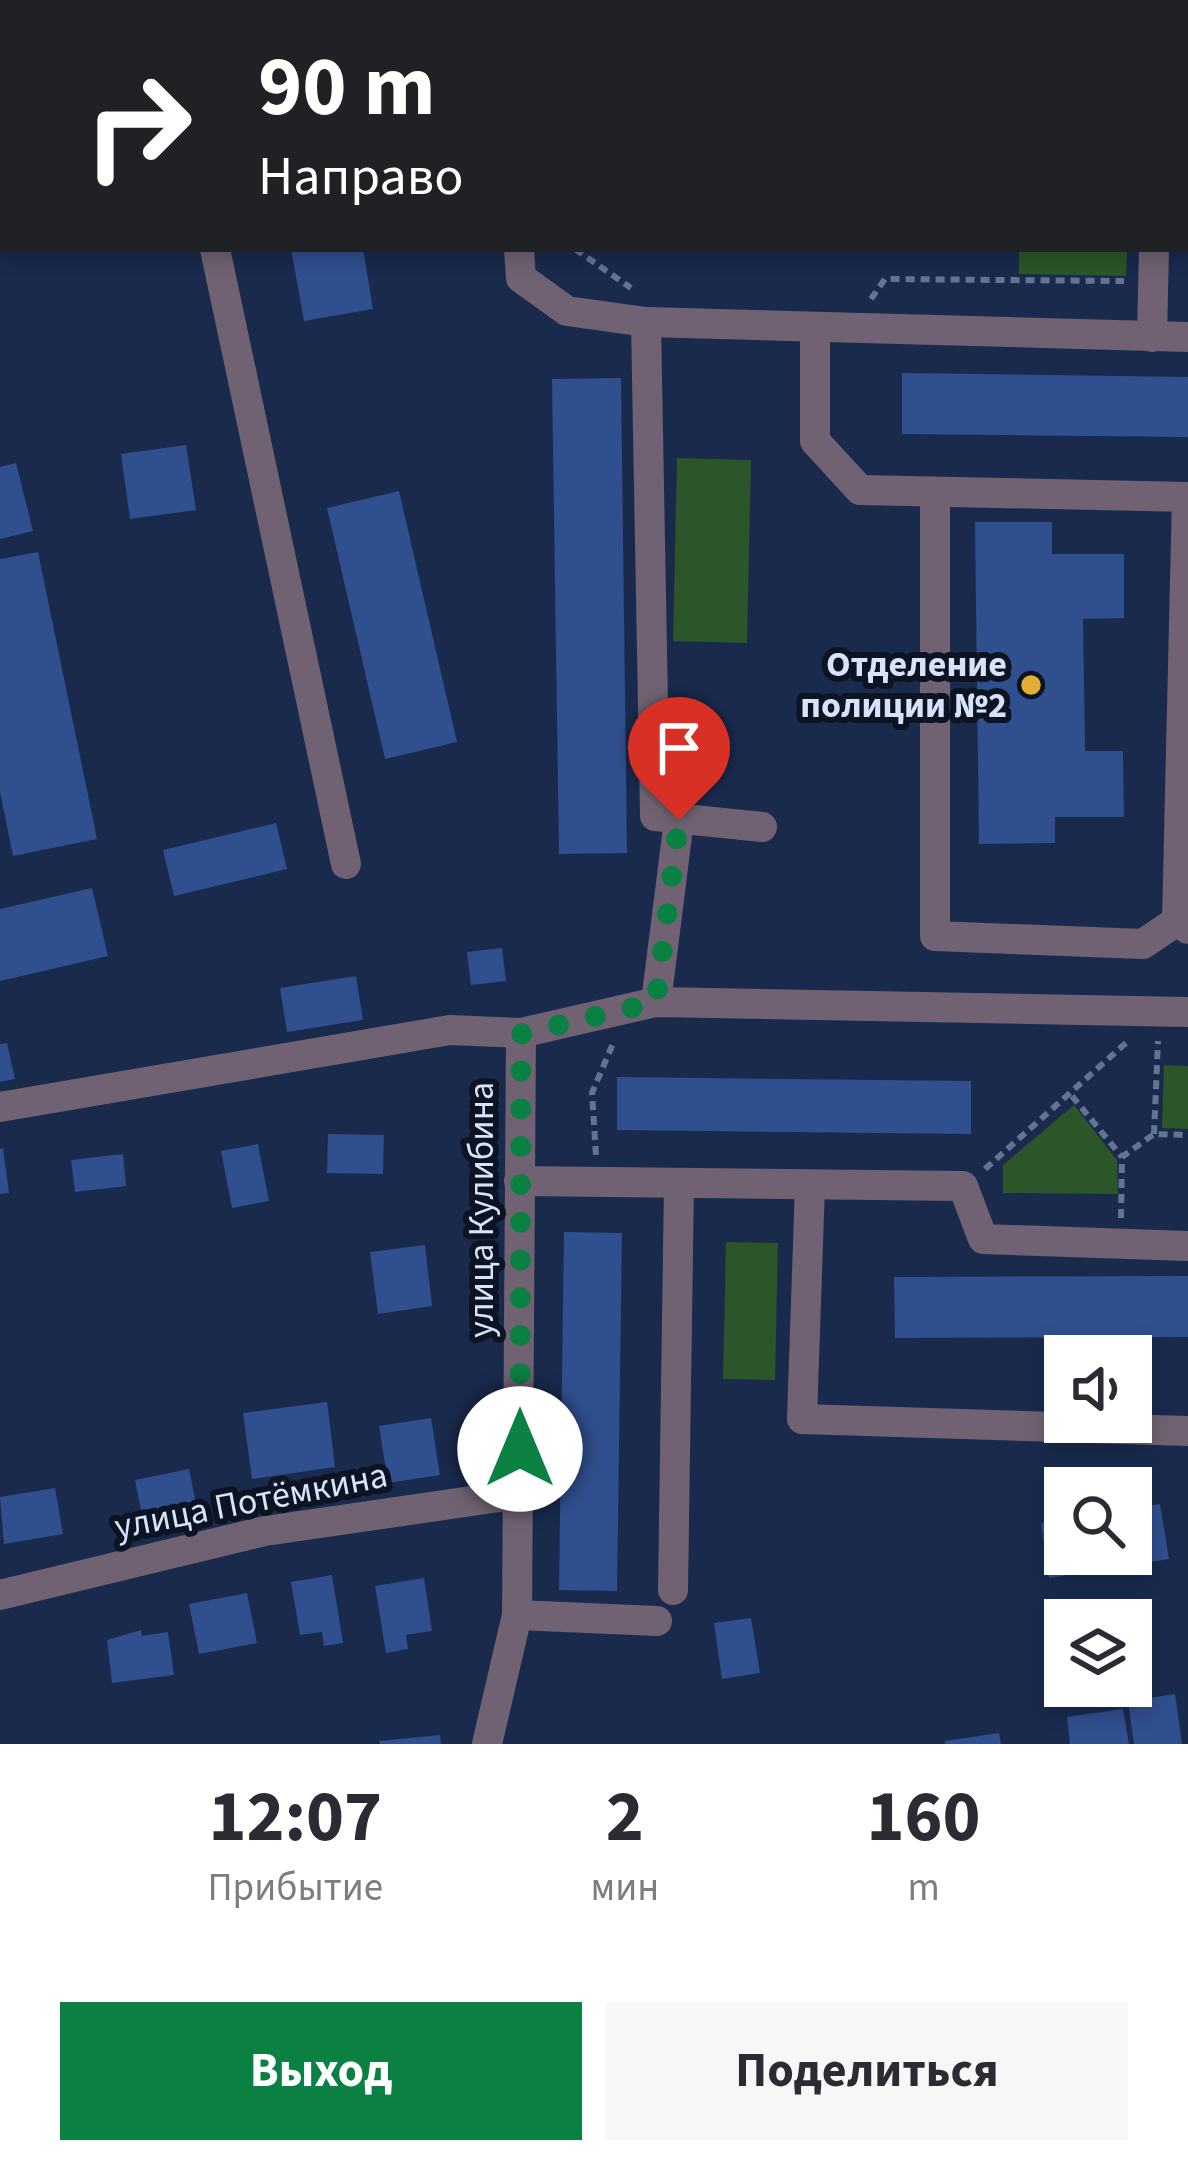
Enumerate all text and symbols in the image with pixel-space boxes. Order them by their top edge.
text: 90 m [258,28,436,148]
icon: right [60,48,216,204]
text: Направо [258,139,463,216]
place label: Отделение полиции №2 [800,639,1007,731]
marker: Отделение полиции №2 [1018,672,1044,698]
pin [628,697,730,820]
icon: arrive [646,715,712,781]
street label: улица Кулибина [456,1082,507,1338]
map controls [1044,1335,1152,1707]
button: sound [1044,1335,1152,1443]
position arrow [457,1386,583,1512]
street label: улица Потёмкина [110,1450,392,1552]
button: search [1044,1467,1152,1575]
button: layers [1044,1599,1152,1707]
text: 12:07 [208,1766,382,1869]
text: 2 [606,1766,644,1869]
text: 160 [867,1766,981,1869]
text: Прибытие [207,1860,383,1916]
text: мин [590,1860,659,1916]
text: m [907,1860,940,1916]
button: Выход [60,2002,582,2140]
button: Поделиться [606,2002,1128,2140]

